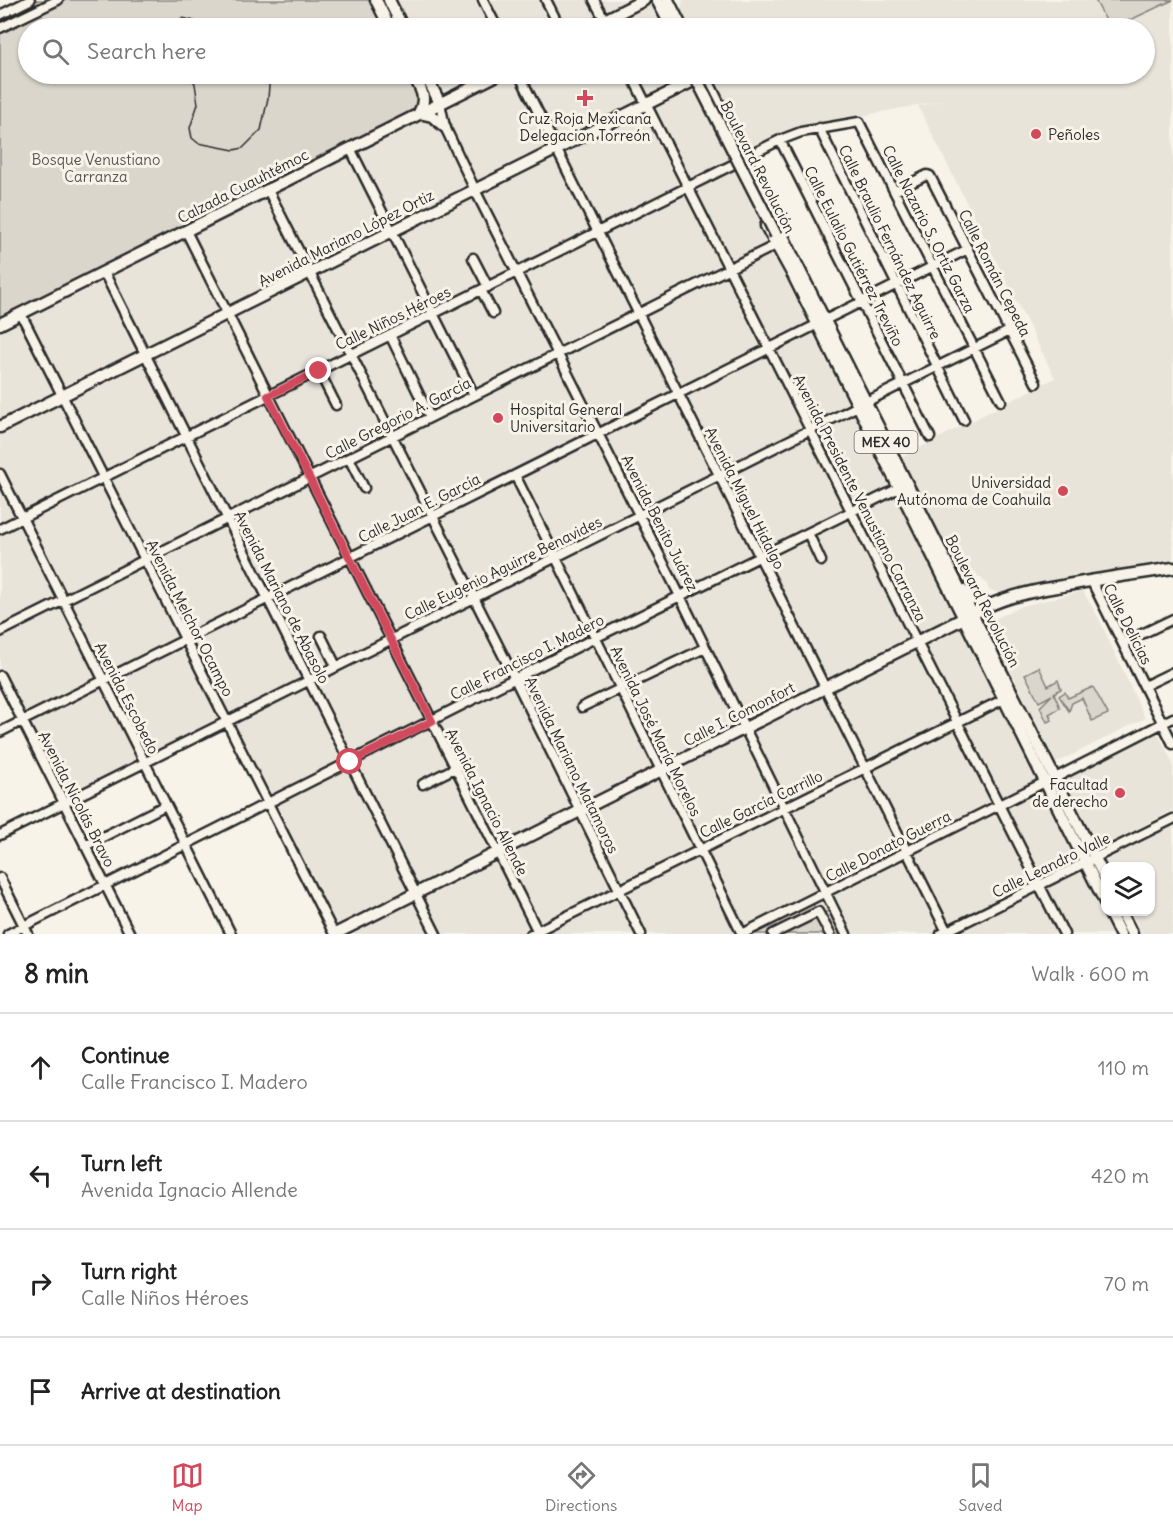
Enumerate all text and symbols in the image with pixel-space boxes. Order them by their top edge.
search box [18,18,1155,84]
icon: search [39,35,72,68]
text: Search here [87,37,206,65]
marker: Cruz Roja Mexicana Delegacion Torreón [576,89,594,107]
street label: Boulevard Revolución [716,98,800,237]
place label: Cruz Roja Mexicana Delegacion Torreón [519,109,652,145]
place label: Peñoles [1048,125,1100,144]
marker: Peñoles [1029,127,1043,141]
street label: Calle Braulio Fernández Aguirre [835,142,945,342]
street label: Calle Nazario S. Ortiz Garza [878,142,980,316]
street label: Calzada Cuauhtémoc [174,145,312,227]
park label: Bosque Venustiano Carranza [32,150,160,186]
street label: Calle Eulalio Gutiérrez Treviño [800,163,908,349]
street label: Avenida Mariano López Ortiz [255,185,437,291]
street label: Calle Román Cepeda [955,206,1035,340]
street label: Calle Niños Héroes [332,282,454,354]
route end [305,357,331,383]
street label: Avenida Presidente Venustiano Carranza [789,371,931,625]
street label: Calle Gregorio A. García [322,373,474,463]
place label: Hospital General Universitario [510,400,622,436]
marker: Hospital General Universitario [491,411,505,425]
street label: Avenida Miguel Hidalgo [701,424,789,572]
road number: MEX 40 [854,431,918,453]
street label: Avenida Benito Juárez [617,452,703,594]
street label: Calle Juan E. García [355,469,484,547]
place label: Universidad Autónoma de Coahuila [897,473,1051,509]
marker: Universidad Autónoma de Coahuila [1056,484,1070,498]
street label: Avenida Mariano de Abasolo [230,508,334,686]
street label: Calle Eugenio Aguirre Benavides [401,512,605,624]
street label: Boulevard Revolución [941,532,1025,671]
street label: Avenida Melchor Ocampo [142,536,238,700]
street label: Calle Delicias [1099,580,1157,668]
street label: Calle Francisco I. Madero [447,610,607,704]
street label: Avenida Escobedo [91,639,163,757]
street label: Avenida José María Morelos [606,643,706,820]
street label: Avenida Mariano Matamoros [521,674,623,857]
street label: Calle I. Comonfort [680,678,798,750]
street label: Avenida Ignacio Allende [442,725,532,879]
street label: Avenida Nicolás Bravo [35,728,119,870]
route start [336,748,362,774]
street label: Calle García Carrillo [696,766,826,842]
place label: Facultad de derecho [1032,775,1108,811]
marker: Facultad de derecho [1113,786,1127,800]
street label: Calle Donato Guerra [822,806,954,886]
street label: Calle Leandro Valle [989,828,1113,902]
map controls [1101,862,1155,916]
button: layers [1101,862,1155,916]
text: 8 min [24,957,89,990]
text: Walk · 600 m [1031,961,1149,986]
text: Continue [81,1041,170,1069]
icon: ahead [24,1051,57,1084]
text: 110 m [1098,1055,1149,1080]
text: Calle Francisco I. Madero [81,1069,308,1094]
text: Turn left [81,1149,162,1177]
icon: left [24,1159,57,1192]
text: 420 m [1091,1163,1149,1188]
text: Avenida Ignacio Allende [81,1177,298,1202]
text: Turn right [81,1257,177,1285]
icon: right [24,1267,57,1300]
text: 70 m [1104,1271,1149,1296]
text: Calle Niños Héroes [81,1285,249,1310]
icon: arrive [24,1375,57,1408]
text: Arrive at destination [81,1377,281,1405]
tab: Map [171,1459,204,1515]
tab: Directions [545,1459,617,1515]
tab: Saved [959,1459,1002,1515]

